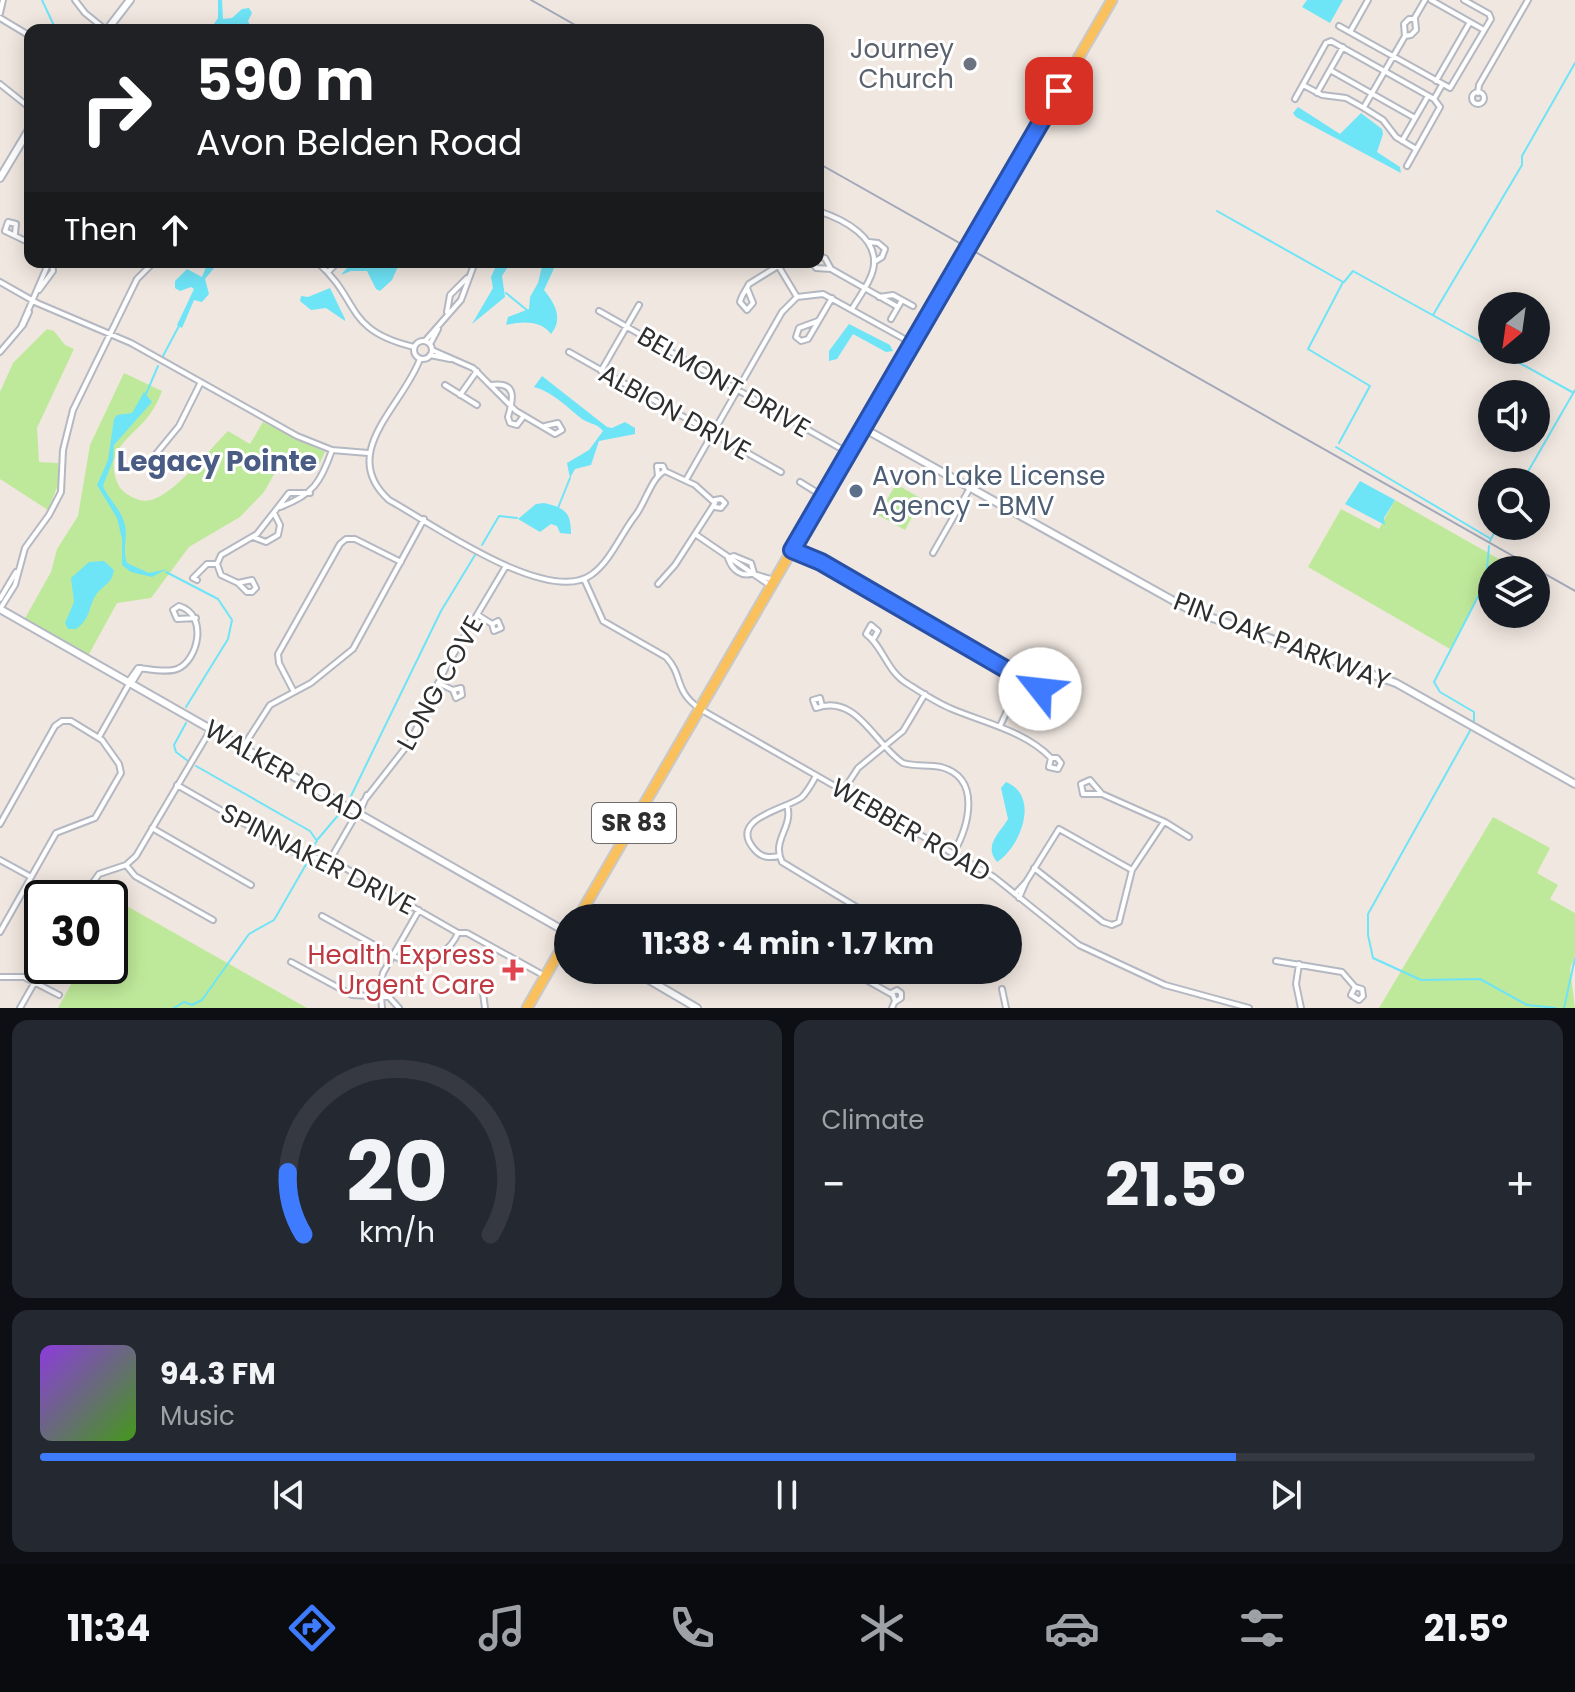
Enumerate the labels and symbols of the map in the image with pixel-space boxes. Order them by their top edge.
place label: Journey Church [850,31,954,97]
marker: Journey Church [961,55,979,73]
pin [1025,57,1093,125]
north arrow [1478,292,1550,364]
street label: BELMONT DRIVE [631,318,817,446]
street label: ALBION DRIVE [593,355,757,469]
district label: Legacy Pointe [117,442,317,481]
place label: Avon Lake License Agency - BMV [872,458,1105,524]
marker: Avon Lake License Agency - BMV [847,482,865,500]
street label: PIN OAK PARKWAY [1169,583,1395,699]
street label: LONG COVE [388,609,492,757]
position arrow [998,647,1082,731]
street label: WALKER ROAD [198,711,370,831]
street label: WEBBER ROAD [825,770,997,890]
street label: SPINNAKER DRIVE [215,794,421,924]
road number: SR 83 [592,803,676,843]
speed limit sign: 30 [24,880,128,984]
place label: Health Express Urgent Care [308,937,495,1003]
marker: Health Express Urgent Care [502,959,524,981]

